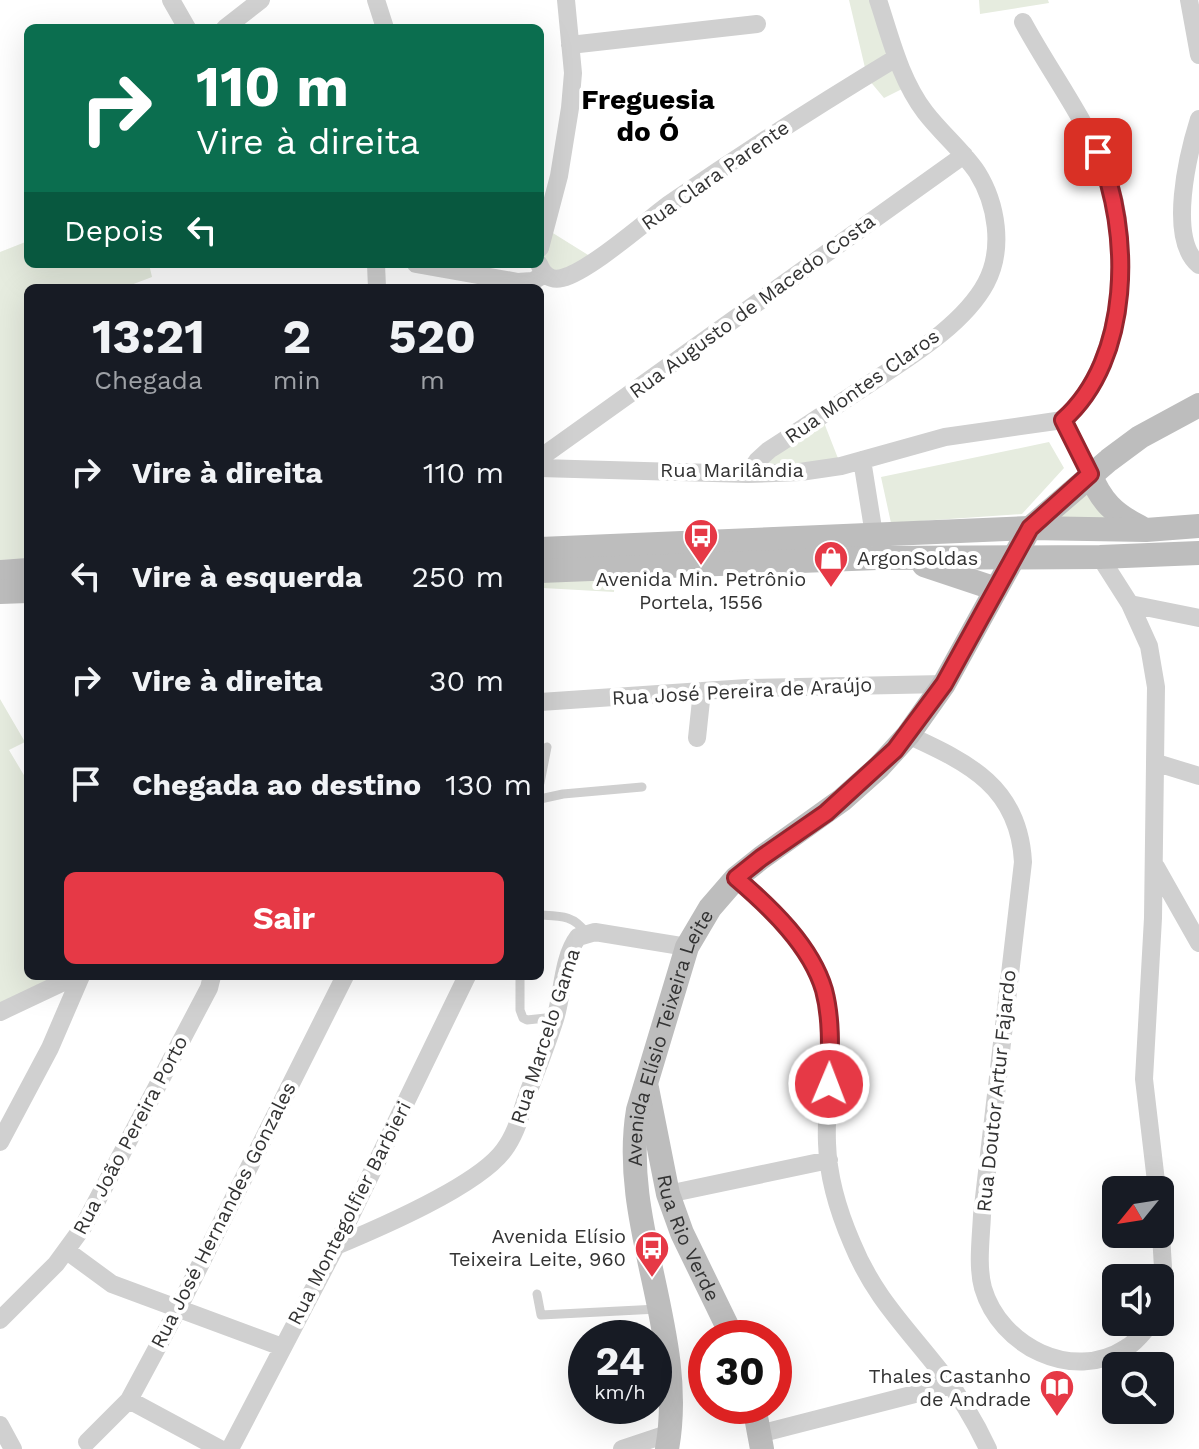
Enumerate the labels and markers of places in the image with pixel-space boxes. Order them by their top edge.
pin [1064,118,1132,186]
bus stop icon: Avenida Min. Petrônio Portela, 1556 [682,517,720,567]
shop icon: ArgonSoldas [812,539,850,589]
place label: ArgonSoldas [857,546,978,570]
place label: Avenida Min. Petrônio Portela, 1556 [596,567,806,614]
place label: Avenida Elísio Teixeira Leite, 960 [449,1224,626,1271]
bus stop icon: Avenida Elísio Teixeira Leite, 960 [633,1229,671,1279]
place label: Thales Castanho de Andrade [869,1364,1031,1411]
library icon: Thales Castanho de Andrade [1038,1368,1076,1418]

